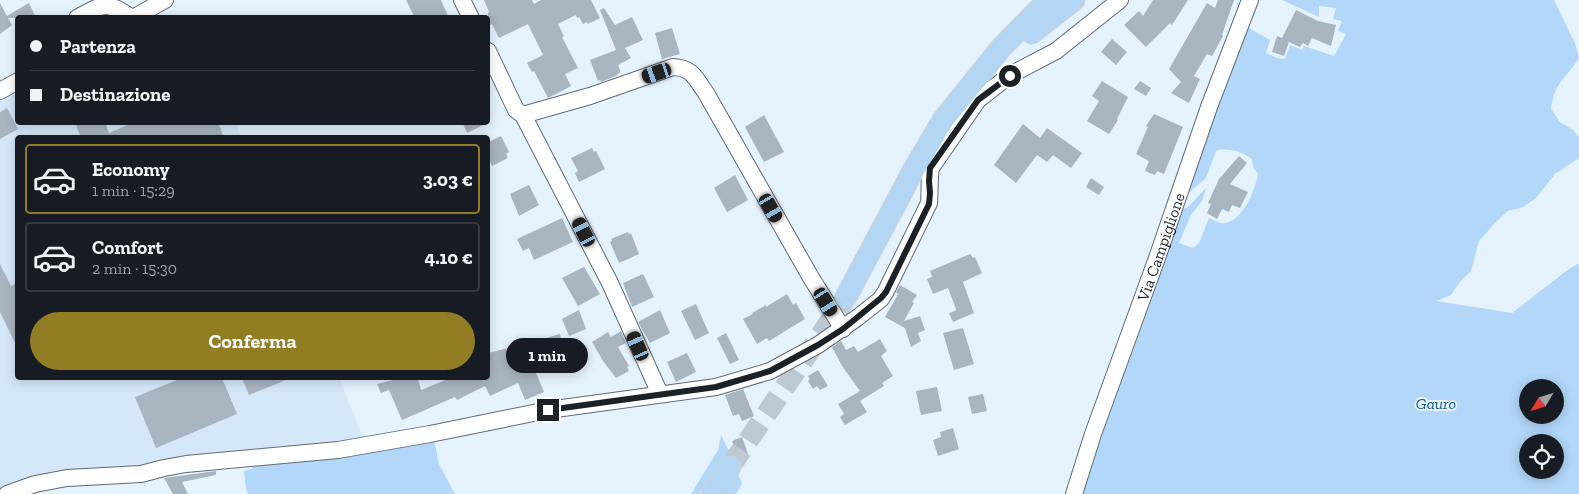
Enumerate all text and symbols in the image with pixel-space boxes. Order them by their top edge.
text: Partenza [60,35,136,58]
car [640,61,673,85]
route start [999,65,1021,87]
text: Destinazione [60,83,170,106]
icon: car [32,157,77,202]
text: Economy [92,158,170,181]
text: 3.03 € [423,168,473,191]
text: 1 min · 15:29 [92,181,175,200]
street label: Via Campiglione [1133,190,1189,305]
car [757,191,784,225]
car [570,215,597,249]
icon: car [32,235,77,280]
text: Comfort [92,236,163,259]
text: 4.10 € [424,246,473,269]
text: 2 min · 15:30 [92,259,177,278]
car [811,285,840,319]
button: Conferma [30,312,475,370]
car [625,329,650,363]
callout: 1 min [507,338,589,372]
text: 1 min [528,346,566,365]
north arrow [1519,379,1564,424]
map controls [1519,379,1564,479]
park label: Gauro [1416,394,1456,413]
route end [537,399,559,421]
button: locate [1519,434,1564,479]

